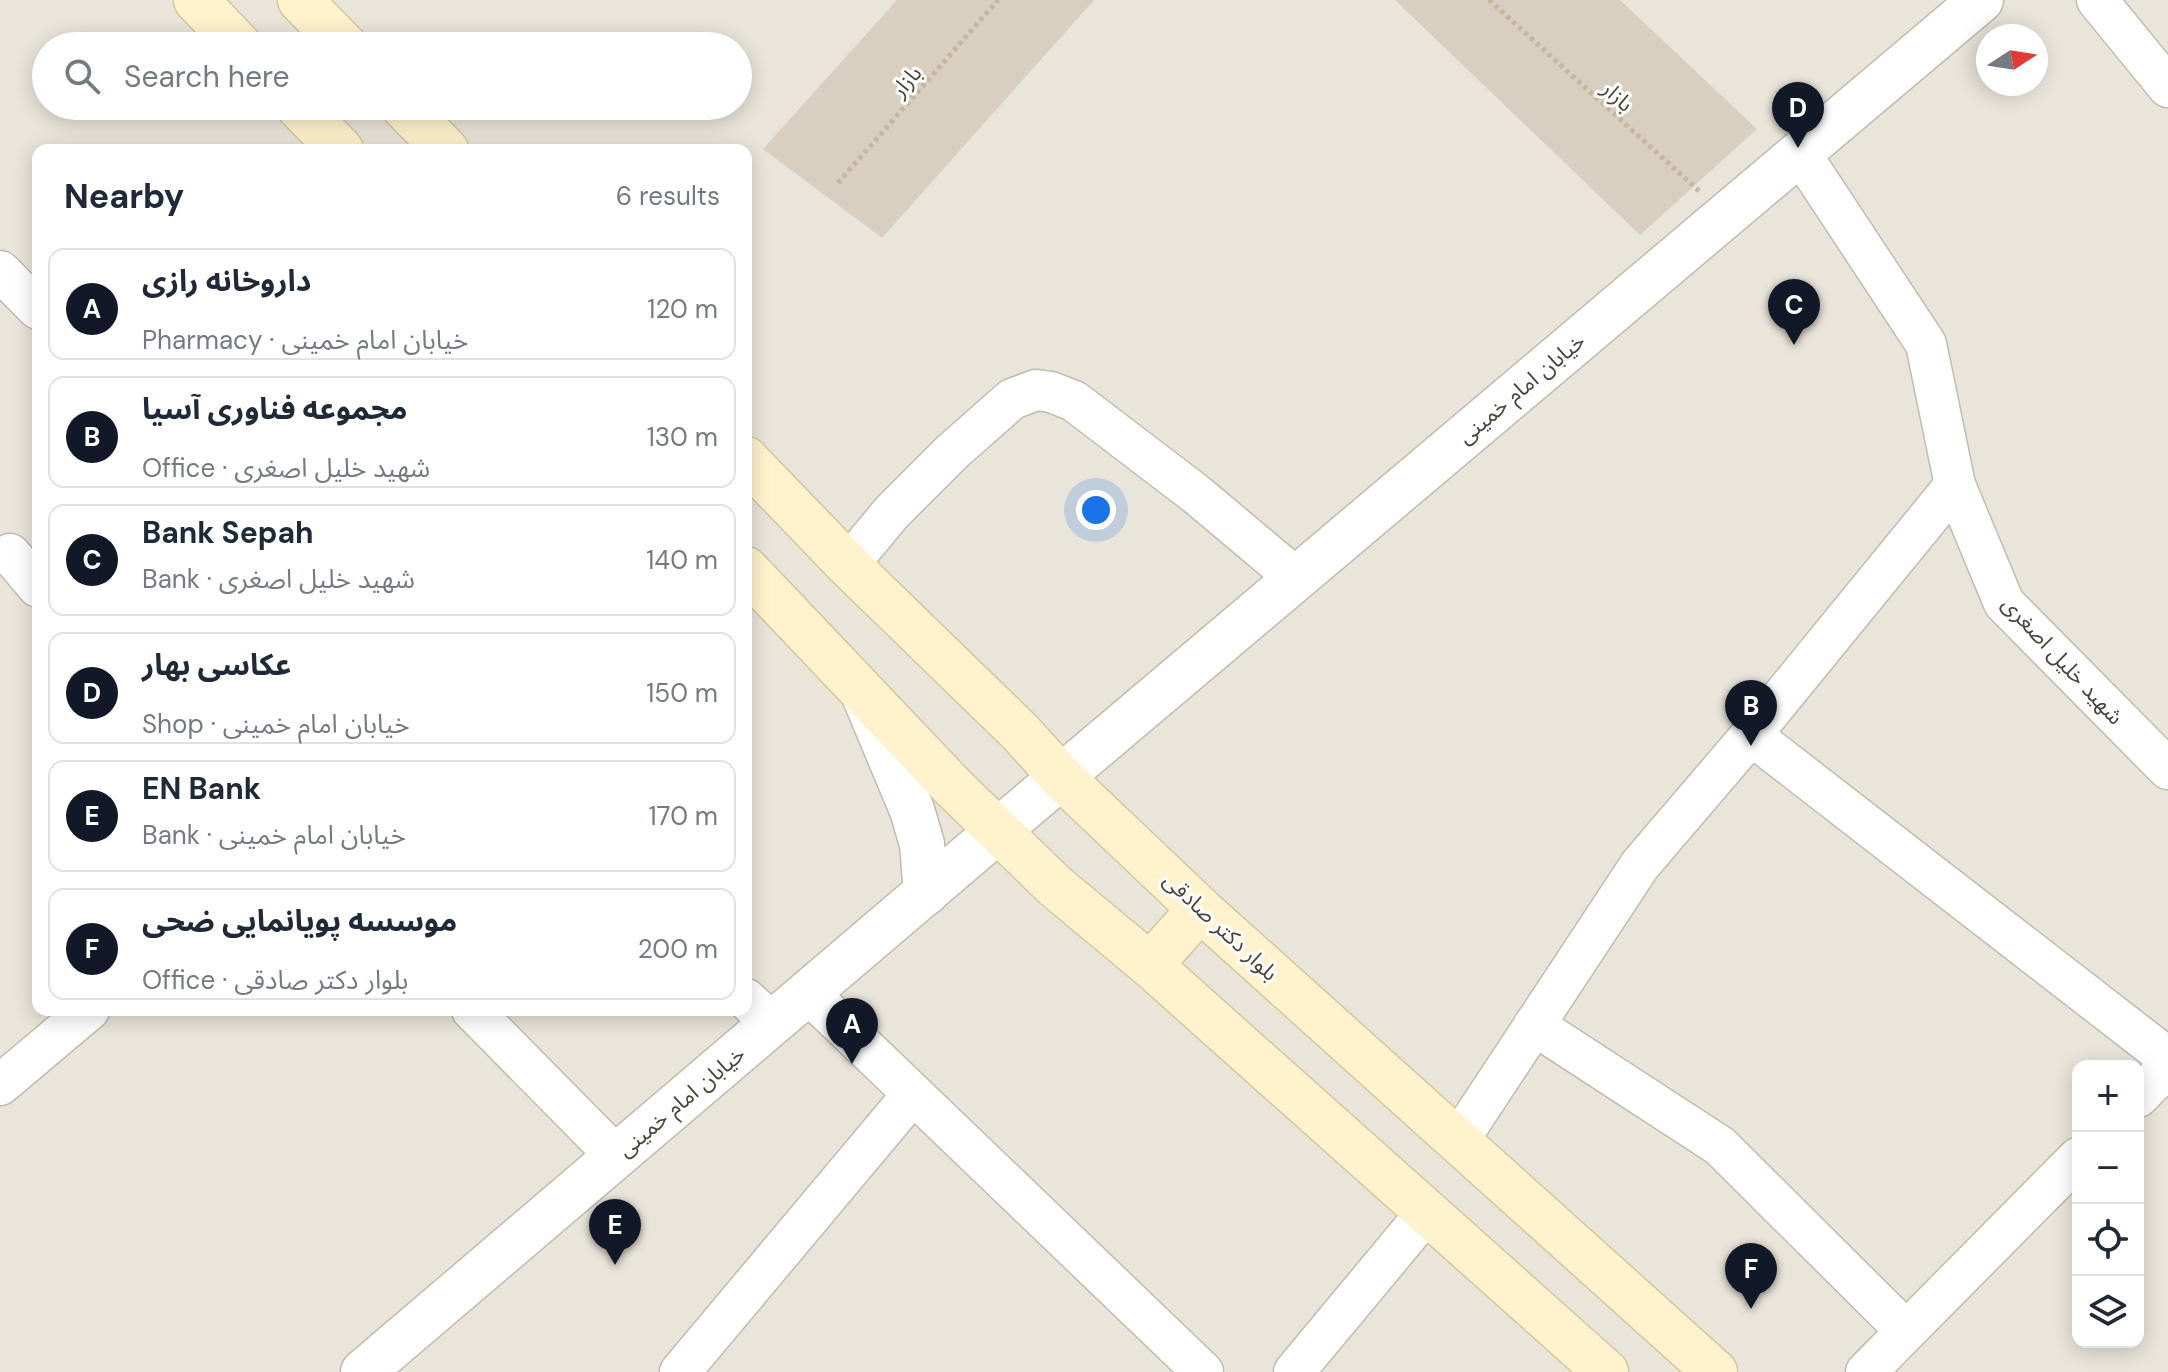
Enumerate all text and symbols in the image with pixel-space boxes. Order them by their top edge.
north arrow [1976,24,2048,96]
search box [32,32,752,120]
icon: search [60,54,104,98]
text: Search here [124,57,290,96]
street label: بازار [884,59,928,104]
street label: بازار [1595,74,1640,118]
pin: D [1772,82,1824,148]
text: Nearby [64,174,184,219]
text: 6 results [616,179,720,213]
text: داروخانه رازی [142,261,311,300]
pin: C [1768,279,1820,345]
text: A [83,292,101,326]
text: 120 m [647,292,718,326]
text: Pharmacy · خیابان امام خمینی [142,323,468,357]
street label: خیابان امام خمینی [1451,326,1593,452]
text: مجموعه فناوری آسیا [142,389,408,428]
text: B [84,420,100,454]
text: 130 m [647,420,718,454]
text: Office · شهید خلیل اصغری [142,451,430,485]
your location [1076,490,1116,530]
text: Bank Sepah [142,513,314,552]
text: C [82,543,102,577]
text: 140 m [646,543,718,577]
text: Bank · شهید خلیل اصغری [142,562,415,596]
street label: شهید خلیل اصغری [1995,590,2130,731]
text: عکاسی بهار [142,645,292,684]
text: D [83,676,101,710]
text: 150 m [646,676,718,710]
pin: B [1725,680,1777,746]
text: Shop · خیابان امام خمینی [142,707,410,741]
text: EN Bank [142,769,261,808]
text: E [84,799,100,833]
text: 170 m [649,799,718,833]
text: Bank · خیابان امام خمینی [142,818,406,852]
street label: بلوار دکتر صادقی [1157,866,1284,987]
text: موسسه پویانمایی ضحی [142,901,457,940]
text: F [85,932,99,966]
text: 200 m [638,932,718,966]
text: Office · بلوار دکتر صادقی [142,963,408,997]
pin: A [826,998,878,1064]
street label: خیابان امام خمینی [611,1039,753,1165]
map controls [2072,1060,2144,1348]
button: + [2072,1060,2144,1132]
button: − [2072,1132,2144,1204]
pin: E [589,1199,641,1265]
button: locate [2072,1204,2144,1276]
pin: F [1725,1243,1777,1309]
button: layers [2072,1276,2144,1348]

